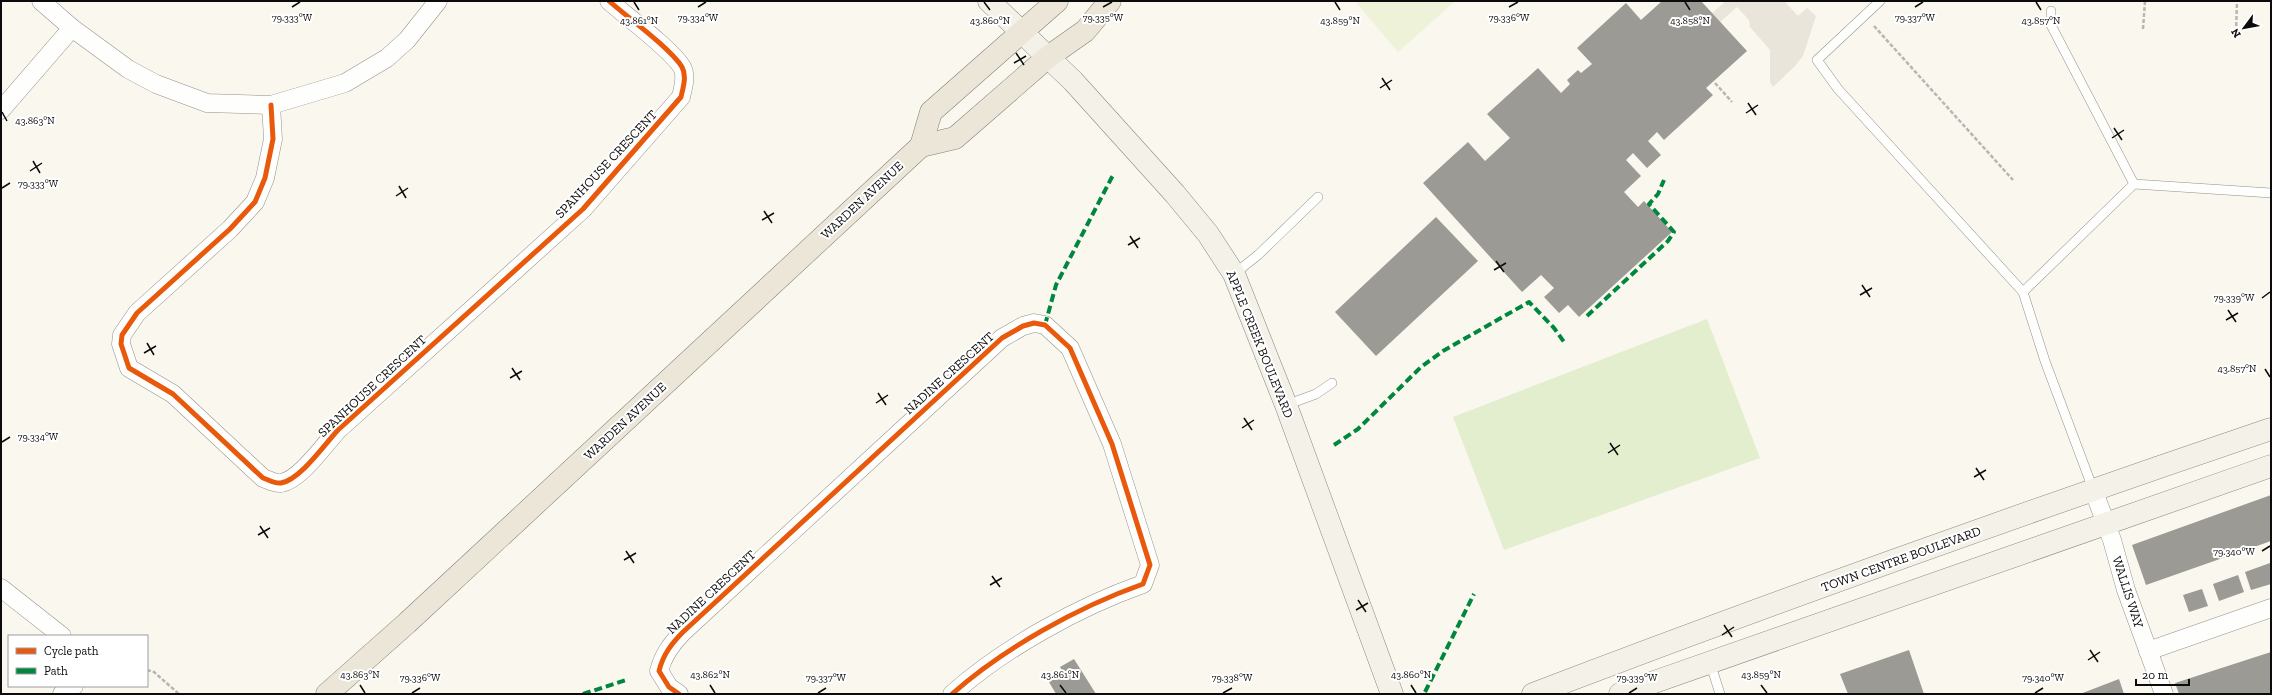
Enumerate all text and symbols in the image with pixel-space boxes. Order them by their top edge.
north arrow [2224,8,2264,48]
text: 79.333°W [272,12,313,24]
text: 79.334°W [678,12,719,24]
text: 79.335°W [1083,12,1124,24]
text: 79.336°W [1489,12,1530,24]
text: 79.337°W [1895,12,1936,24]
text: 43.861°N [620,15,659,27]
text: 43.860°N [970,15,1011,27]
text: 43.859°N [1320,15,1360,27]
text: 43.858°N [1670,15,1710,27]
text: 43.857°N [2022,15,2061,27]
text: N [2228,26,2244,40]
street label: SPANHOUSE CRESCENT [552,107,660,221]
text: 43.863°N [15,115,55,127]
street label: WARDEN AVENUE [818,158,906,242]
text: 79.333°W [18,178,59,190]
street label: APPLE CREEK BOULEVARD [1223,268,1297,420]
text: 79.339°W [2214,292,2255,304]
street label: NADINE CRESCENT [901,329,997,417]
street label: SPANHOUSE CRESCENT [315,332,429,440]
text: 43.857°N [2218,363,2257,375]
street label: WARDEN AVENUE [581,379,669,463]
text: 79.334°W [18,431,59,443]
street label: TOWN CENTRE BOULEVARD [1819,523,1983,595]
text: 79.340°W [2213,546,2255,558]
street label: NADINE CRESCENT [664,547,758,637]
street label: WALLIS WAY [2109,554,2147,630]
legend [8,635,148,687]
text: Cycle path [44,644,99,658]
scale bar [2136,661,2189,687]
text: Path [44,664,68,678]
text: 20 m [2142,668,2169,682]
text: 43.863°N [340,669,380,681]
text: 43.862°N [690,669,730,681]
text: 43.861°N [1041,669,1080,681]
text: 43.860°N [1391,669,1432,681]
text: 43.859°N [1741,669,1781,681]
text: 79.336°W [400,672,441,684]
text: 79.337°W [806,672,847,684]
text: 79.338°W [1212,672,1253,684]
text: 79.339°W [1617,672,1658,684]
text: 79.340°W [2022,672,2064,684]

